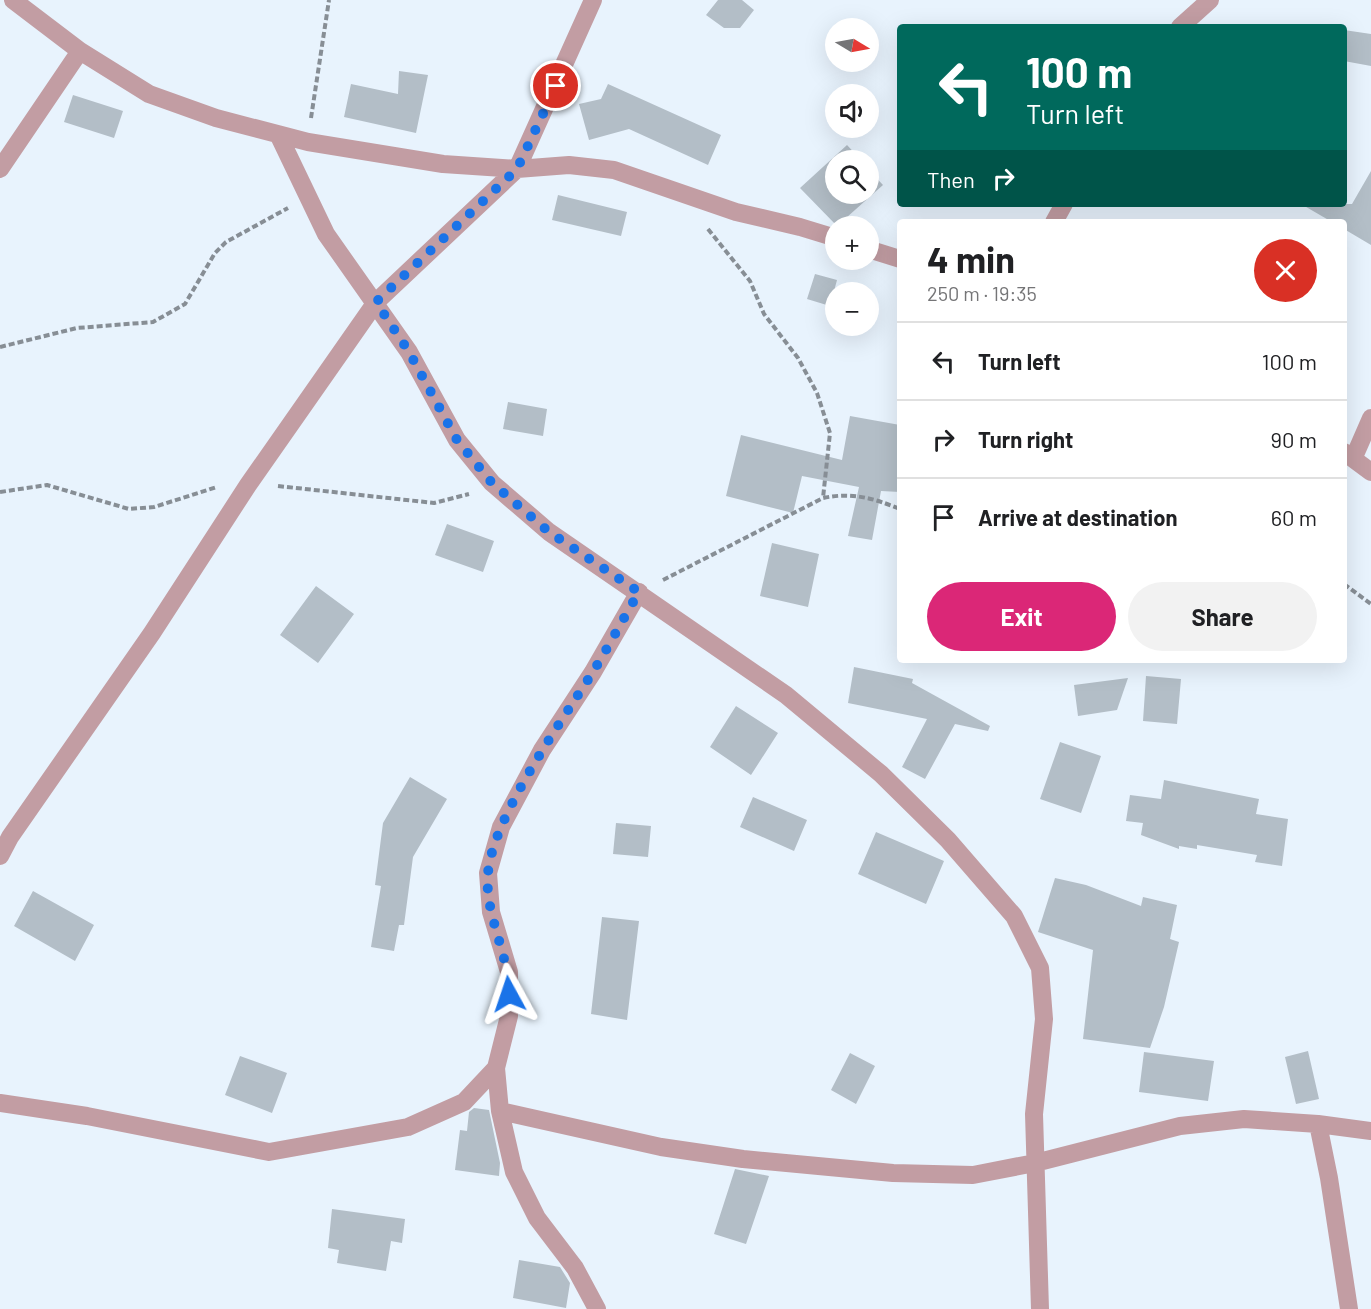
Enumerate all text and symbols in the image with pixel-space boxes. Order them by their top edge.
north arrow [825,18,879,72]
map controls [825,18,879,336]
text: 100 m [1026,46,1132,96]
icon: left [927,48,1005,126]
pin [530,60,581,111]
icon: arrive [539,69,572,102]
button: sound [825,84,879,138]
text: Turn left [1026,97,1124,129]
button: search [825,150,879,204]
icon: right [987,162,1020,195]
text: Then [927,166,975,192]
button: + [825,216,879,270]
text: 4 min [927,237,1015,280]
button: close [1254,239,1317,302]
text: 250 m · 19:35 [927,281,1037,305]
button: − [825,282,879,336]
icon: left [927,345,960,378]
text: Turn left [978,348,1061,374]
text: 100 m [1262,348,1317,374]
icon: right [927,423,960,456]
text: Turn right [978,426,1073,452]
text: 90 m [1271,426,1317,452]
icon: arrive [927,501,960,534]
text: Arrive at destination [978,504,1177,530]
text: 60 m [1271,504,1317,530]
button: Exit [927,582,1116,651]
button: Share [1128,582,1317,651]
position arrow [477,962,541,1026]

